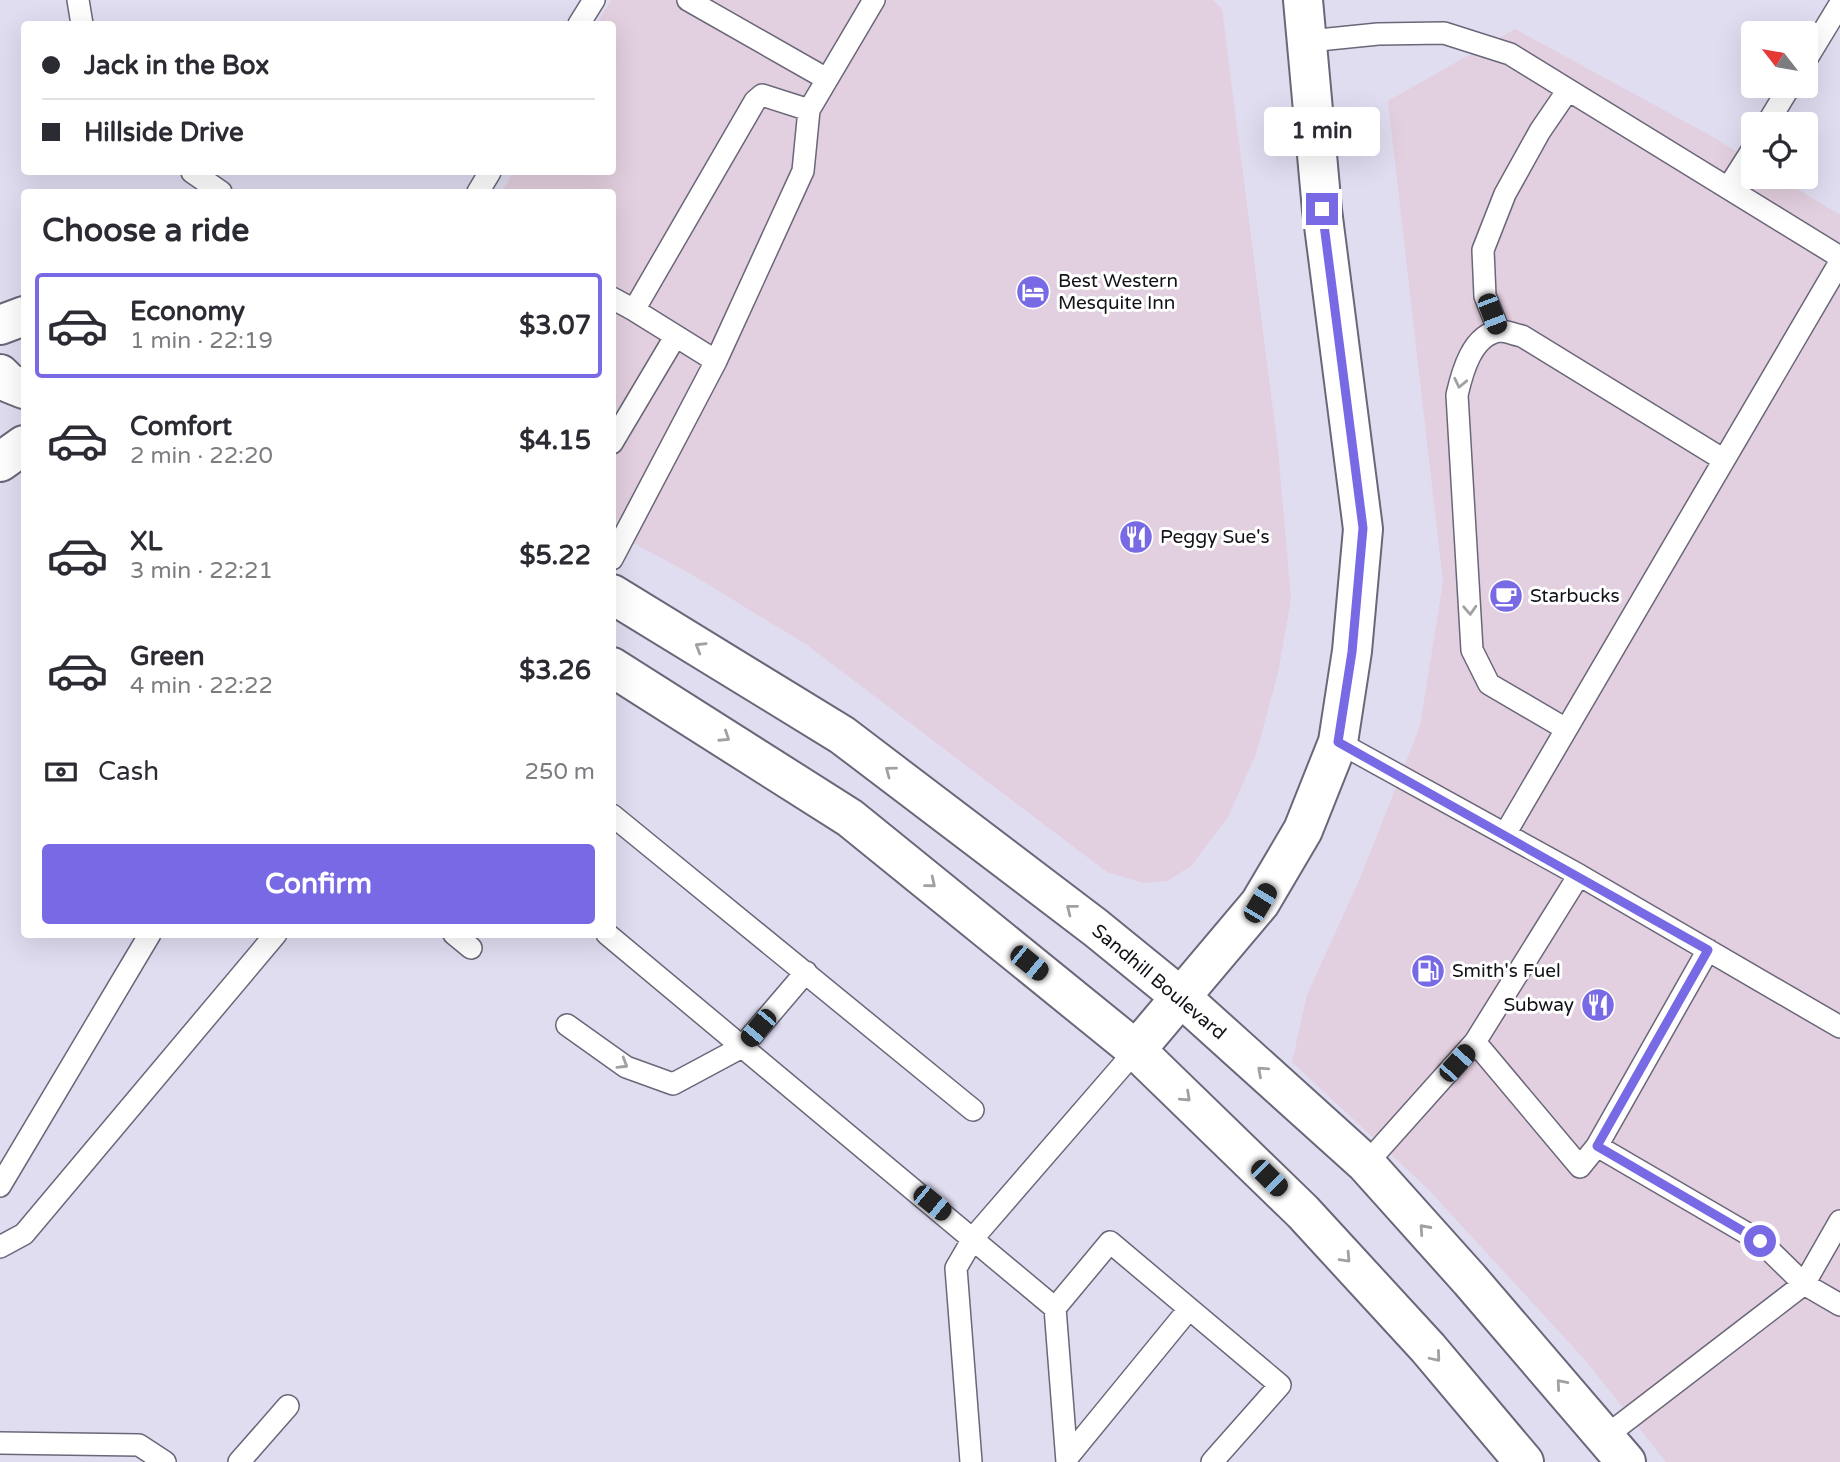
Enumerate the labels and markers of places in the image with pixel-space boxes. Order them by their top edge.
place label: Best Western Mesquite Inn [1058,270,1178,314]
hotel icon: Best Western Mesquite Inn [1014,273,1052,311]
restaurant icon: Peggy Sue's [1117,518,1155,556]
place label: Peggy Sue's [1160,526,1270,548]
cafe icon: Starbucks [1487,577,1525,615]
place label: Starbucks [1530,585,1620,607]
fuel station icon: Smith's Fuel [1409,952,1447,990]
place label: Smith's Fuel [1452,960,1561,982]
restaurant icon: Subway [1579,986,1617,1024]
place label: Subway [1503,994,1574,1016]

